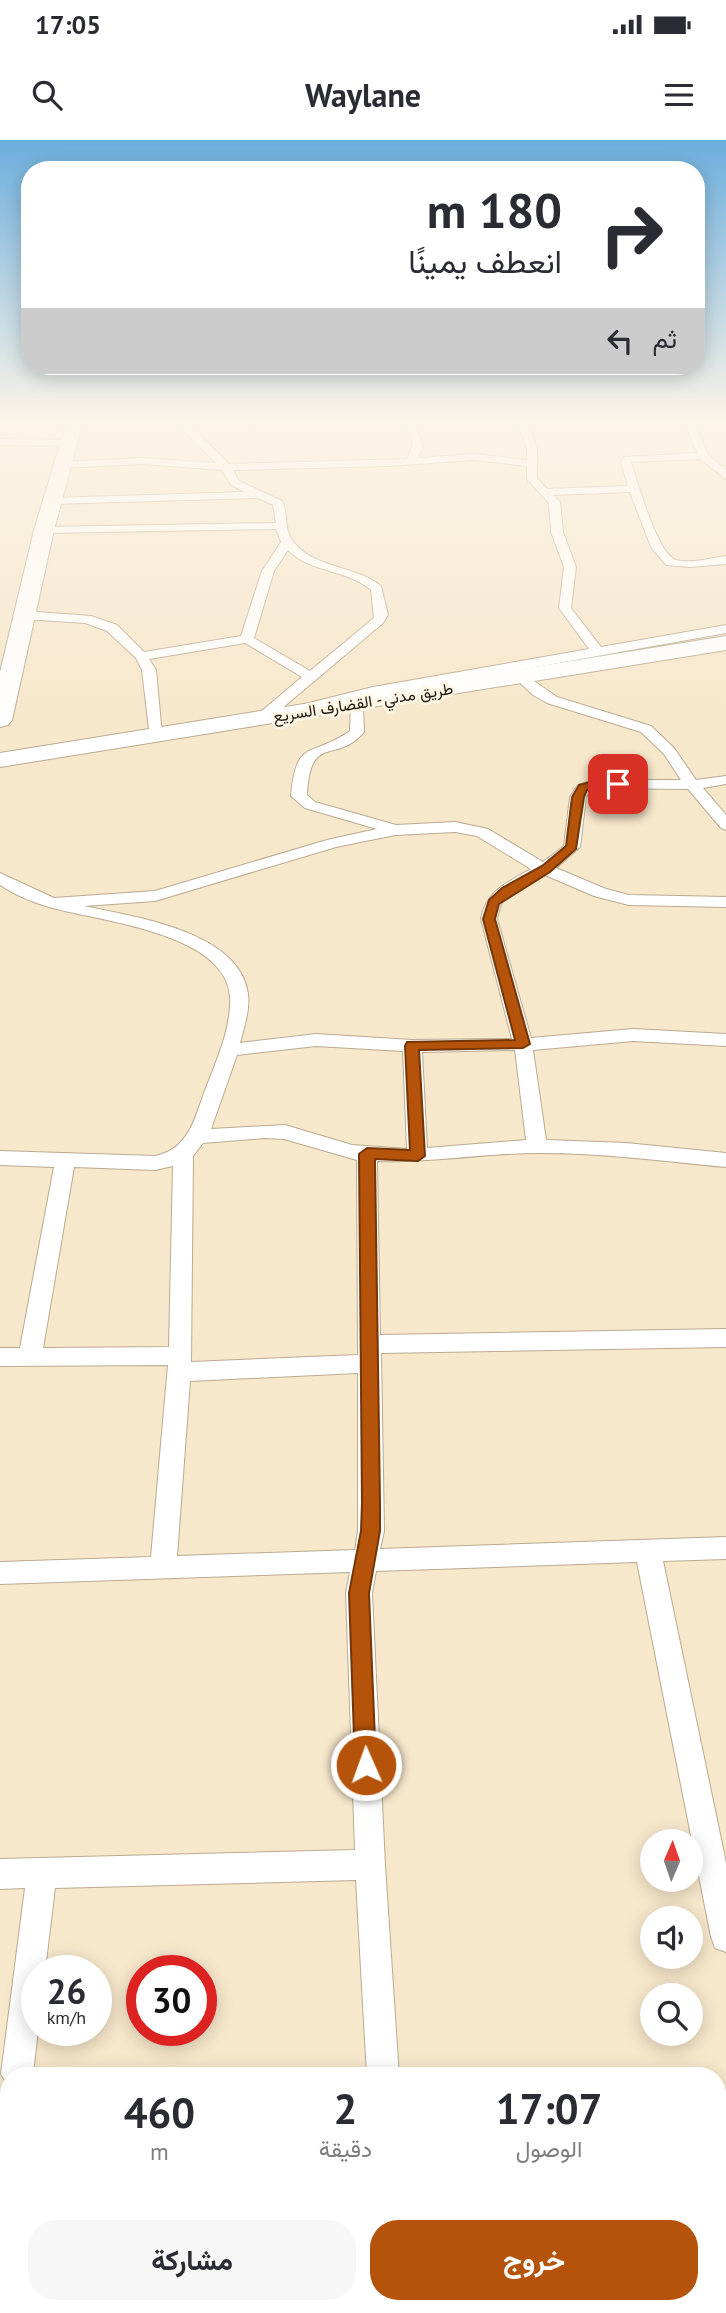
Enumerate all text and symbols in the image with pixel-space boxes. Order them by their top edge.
text: 17:05 [35,8,101,41]
text: Waylane [305,74,421,116]
icon: search [28,76,66,114]
icon: menu [660,76,698,114]
text: 180 m [427,178,562,242]
icon: right [586,189,677,280]
text: انعطف يمينًا [408,240,562,282]
icon: left [601,322,639,360]
text: ثم [653,322,677,355]
street label: طريق مدني - القضارف السريع [271,678,455,730]
pin [588,754,648,814]
icon: arrive [599,765,637,803]
position arrow [329,1728,403,1802]
north arrow [640,1829,704,1892]
map controls [640,1829,703,2046]
button: sound [640,1906,703,1969]
speed limit sign: 30 [126,1955,217,2046]
text: 26 [47,1968,86,2014]
button: search [640,1983,703,2046]
text: km/h [47,2006,86,2029]
text: 2 [334,2081,357,2136]
text: 17:07 [496,2081,602,2136]
text: 460 [124,2085,195,2140]
text: دقيقة [319,2134,372,2163]
text: الوصول [516,2134,582,2163]
text: m [150,2137,169,2166]
button: مشاركة [28,2220,356,2300]
button: خروج [370,2220,698,2300]

